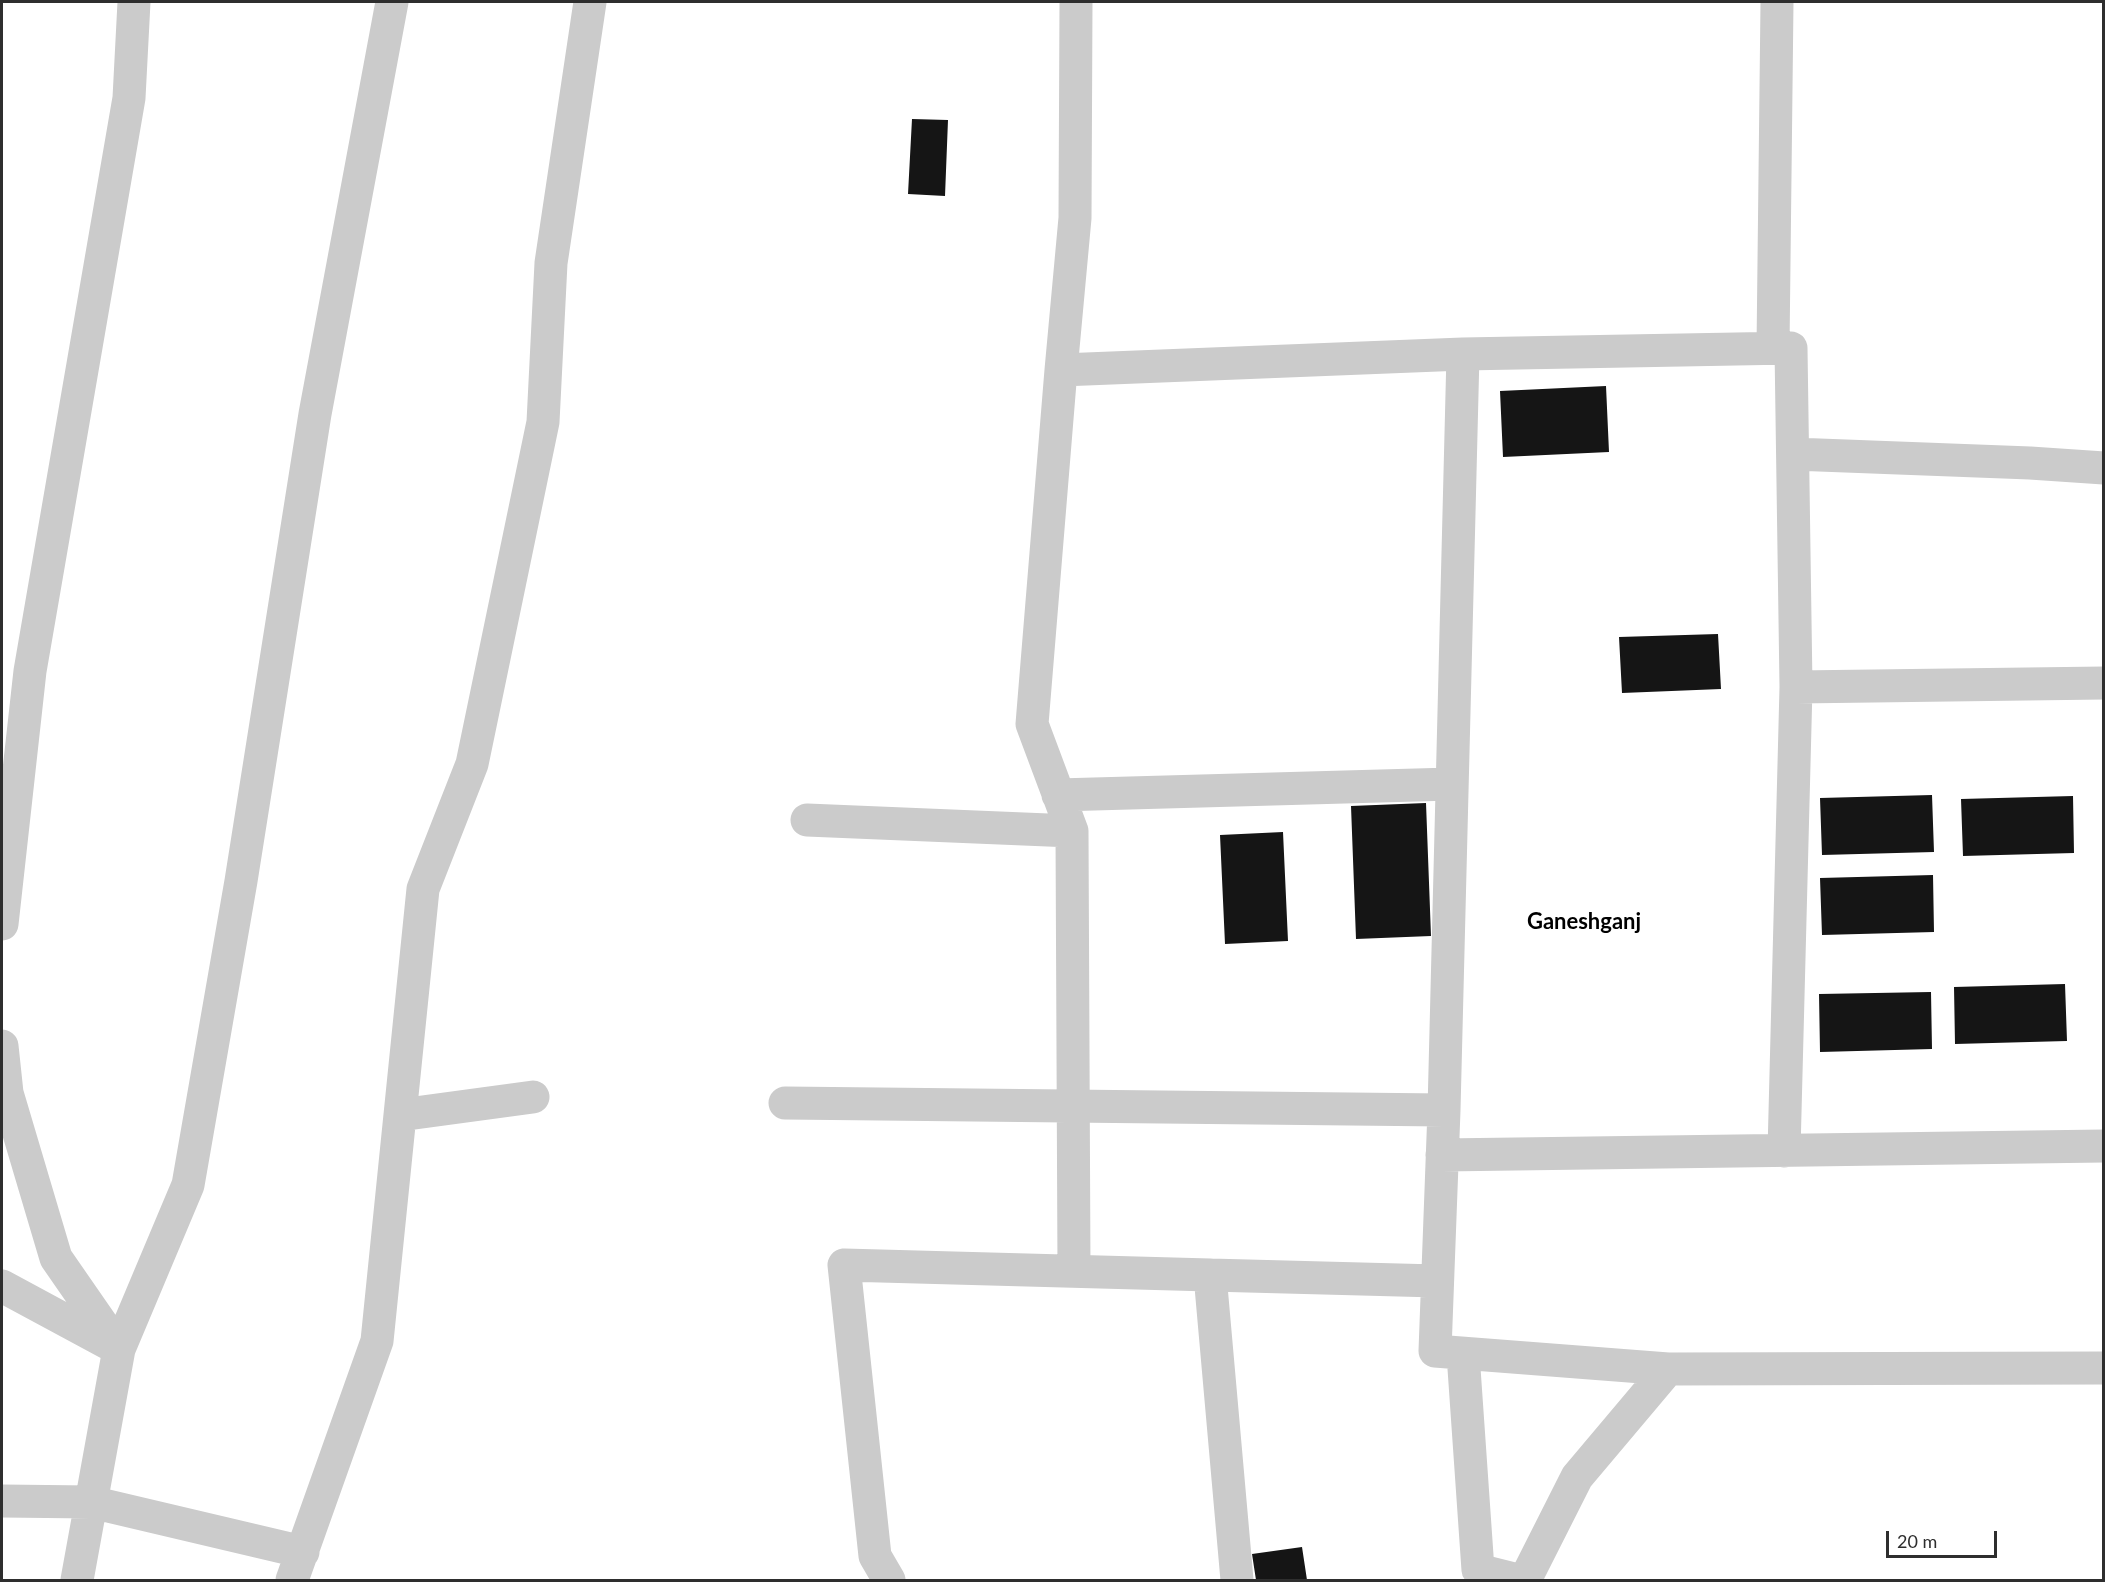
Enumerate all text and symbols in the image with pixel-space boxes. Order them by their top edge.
district label: Ganeshganj [1527,909,1641,935]
scale bar [1889,1519,2000,1557]
text: 20 m [1897,1530,1937,1552]

